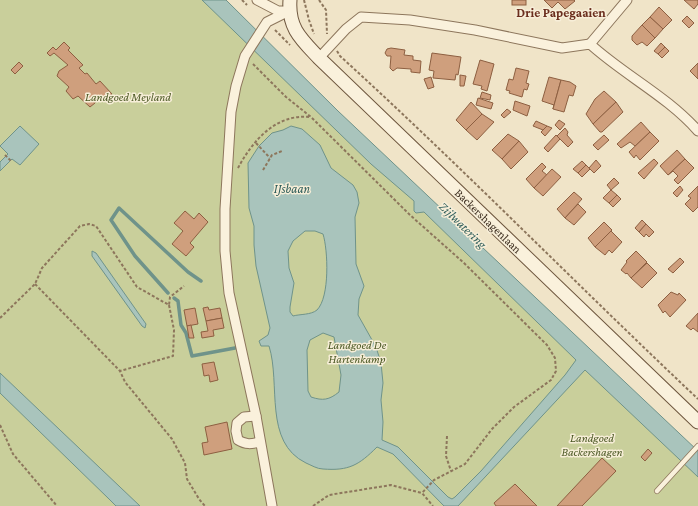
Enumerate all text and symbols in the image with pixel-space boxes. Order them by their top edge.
district label: Drie Papegaaien [516,5,606,20]
park label: Landgoed Meyland [85,90,171,104]
water label: IJsbaan [274,181,311,196]
street label: Backershagenlaan [452,186,525,257]
water label: Zijlwatering [435,199,491,253]
park label: Landgoed De Hartenkamp [328,338,387,366]
park label: Landgoed Backershagen [561,431,623,459]

